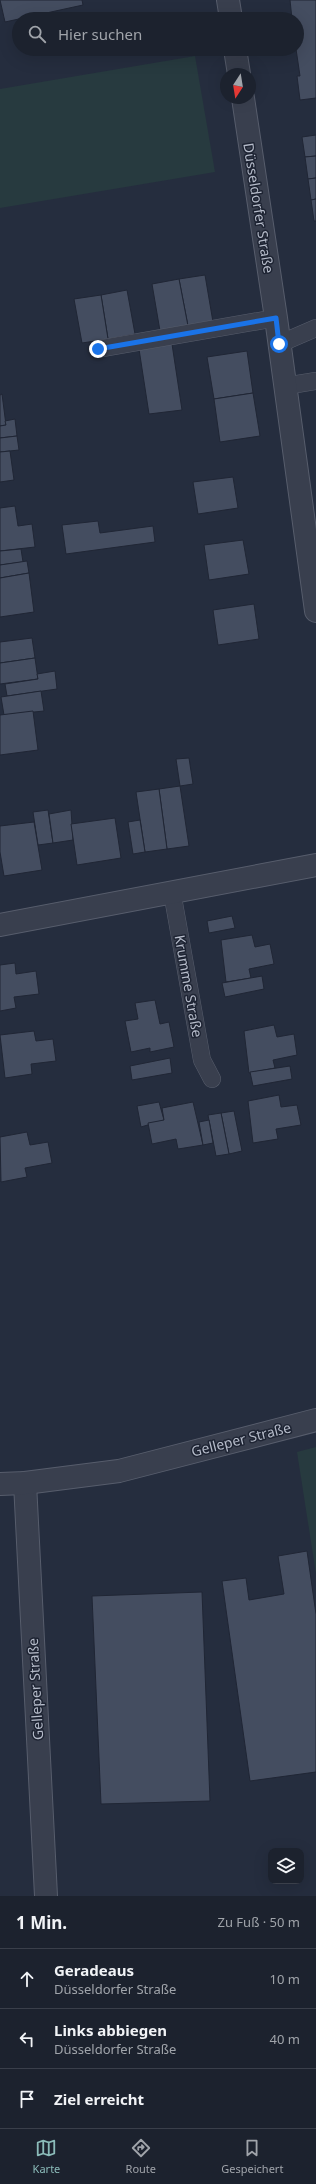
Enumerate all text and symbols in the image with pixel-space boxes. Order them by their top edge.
search box [12,12,304,56]
icon: search [26,23,48,45]
text: Hier suchen [58,24,142,44]
north arrow [220,68,256,104]
street label: Düsseldorfer Straße [239,142,279,275]
route start [270,335,288,353]
route end [89,340,107,358]
street label: Krumme Straße [171,933,207,1039]
street label: Gelleper Straße [189,1417,293,1461]
street label: Gelleper Straße [23,1637,47,1740]
map controls [268,1848,304,1884]
button: layers [268,1848,304,1884]
text: 1 Min. [16,1911,67,1934]
text: Zu Fuß · 50 m [218,1913,300,1931]
text: Geradeaus [54,1960,134,1980]
icon: ahead [16,1968,38,1990]
text: 10 m [270,1970,300,1988]
text: Düsseldorfer Straße [54,1980,176,1998]
text: Links abbiegen [54,2020,167,2040]
icon: left [16,2028,38,2050]
text: 40 m [270,2030,300,2048]
text: Düsseldorfer Straße [54,2040,176,2058]
icon: arrive [16,2088,38,2110]
text: Ziel erreicht [54,2089,144,2109]
tab: Karte [33,2137,60,2176]
tab: Route [126,2137,156,2176]
tab: Gespeichert [221,2137,283,2176]

